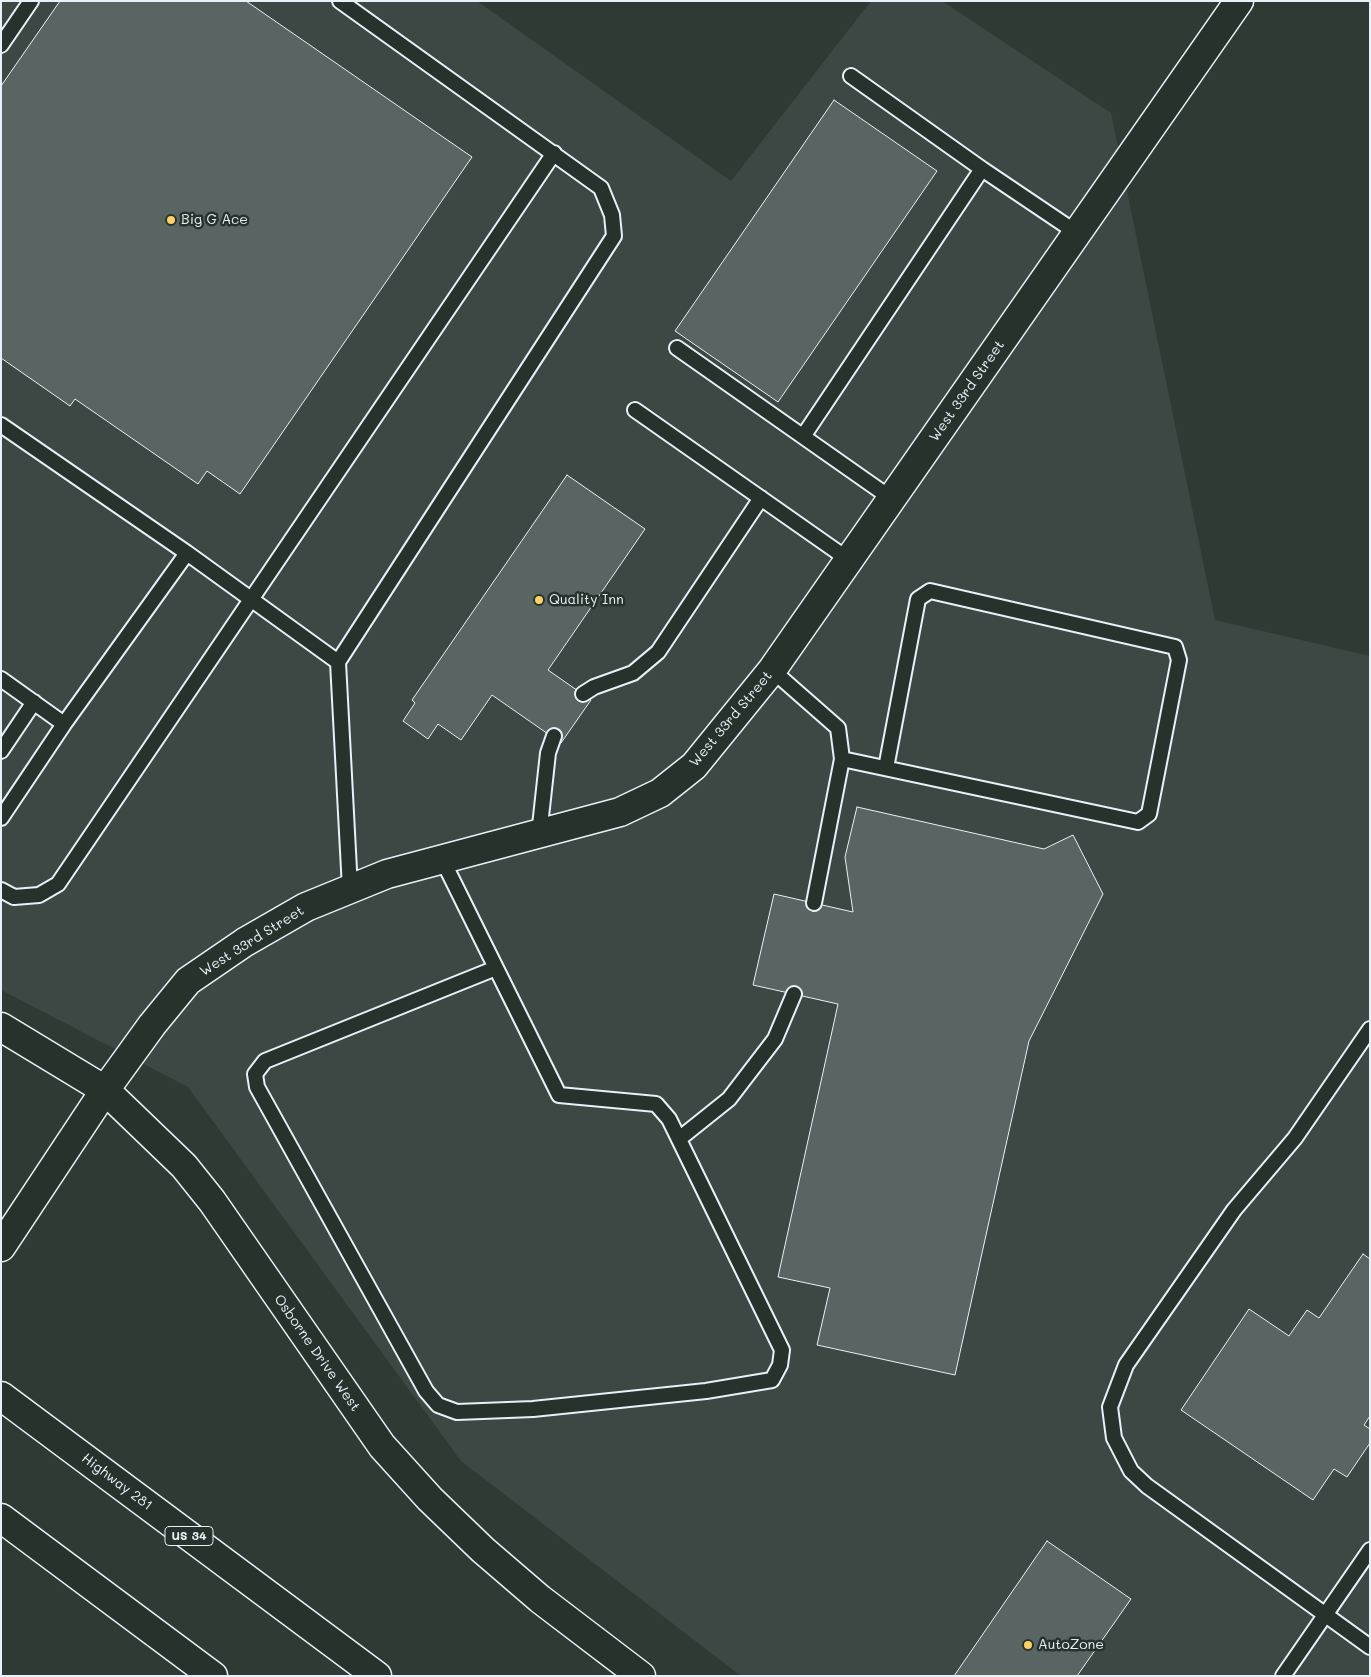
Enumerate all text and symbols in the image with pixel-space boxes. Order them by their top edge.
place label: Big G Ace [181,212,248,228]
marker: Big G Ace [165,214,177,226]
street label: West 33rd Street [926,337,1008,445]
place label: Quality Inn [549,592,624,608]
marker: Quality Inn [533,594,545,606]
street label: West 33rd Street [686,668,776,770]
street label: West 33rd Street [197,902,307,980]
street label: Osborne Drive West [270,1291,364,1415]
street label: Highway 281 [78,1450,156,1514]
road number: US 34 [165,1526,213,1545]
place label: AutoZone [1038,1637,1104,1653]
marker: AutoZone [1022,1639,1034,1651]

